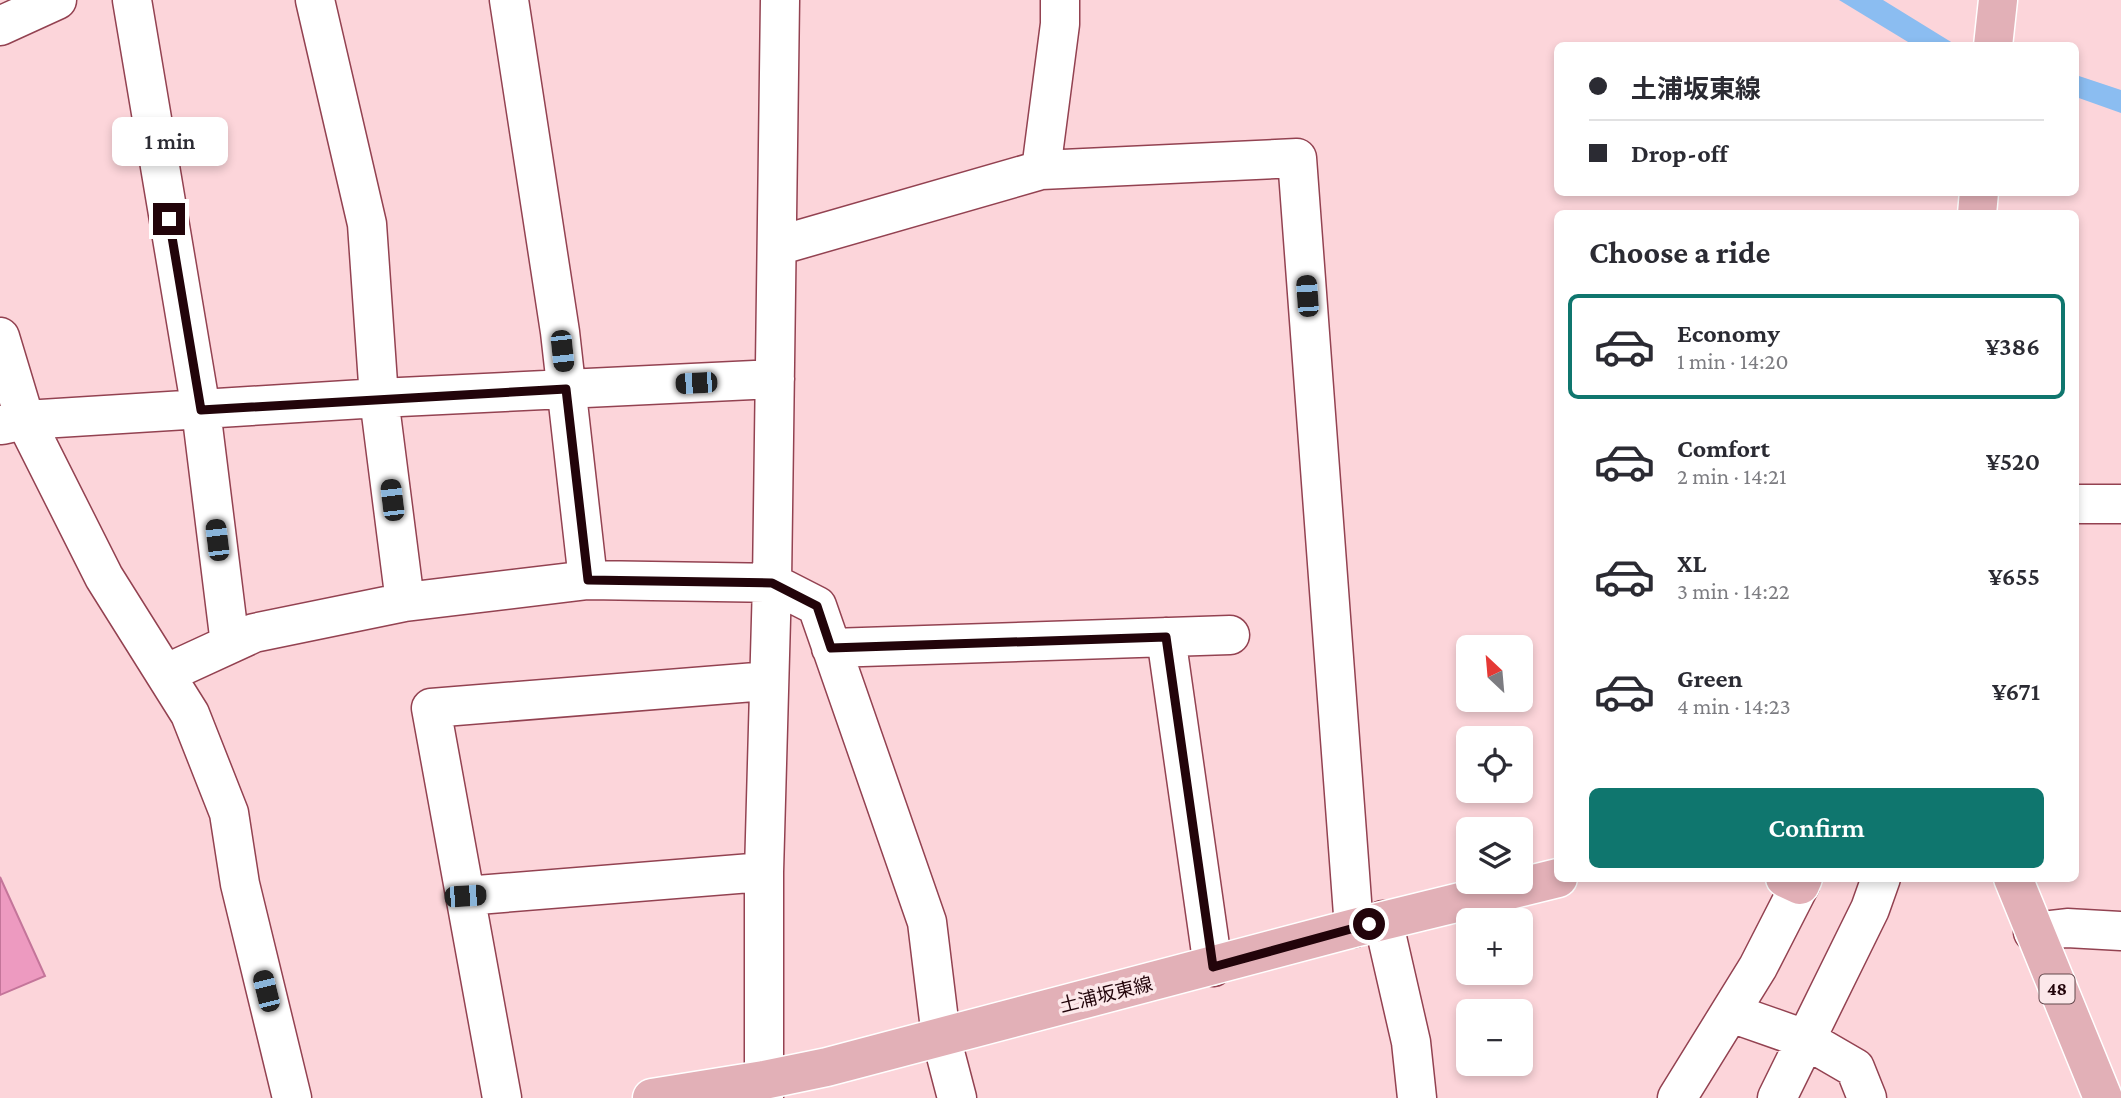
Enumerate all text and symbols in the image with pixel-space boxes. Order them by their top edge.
text: 土浦坂東線 [1631,75,1761,104]
callout: 1 min [111,118,227,166]
text: 1 min [144,128,196,154]
text: Drop-off [1631,139,1728,168]
route end [153,203,185,235]
text: Choose a ride [1589,234,1770,270]
car [1296,274,1319,318]
icon: car [1593,315,1656,378]
text: Economy [1677,319,1780,348]
car [550,329,575,373]
text: ¥386 [1985,332,2040,361]
text: 1 min · 14:20 [1677,348,1789,374]
car [675,371,718,395]
icon: car [1593,430,1656,493]
text: Comfort [1677,434,1770,463]
text: ¥520 [1986,447,2040,476]
text: 2 min · 14:21 [1677,463,1787,489]
car [380,478,405,522]
car [205,518,230,562]
icon: car [1593,545,1656,608]
text: XL [1677,549,1706,578]
text: ¥655 [1988,562,2040,591]
text: 3 min · 14:22 [1677,578,1790,604]
north arrow [1456,635,1533,712]
map controls [1456,635,1533,1076]
icon: car [1593,660,1656,723]
text: Green [1677,664,1743,693]
text: ¥671 [1992,677,2040,706]
text: 4 min · 14:23 [1677,693,1791,719]
button: locate [1456,726,1533,803]
button: Confirm [1589,788,2044,868]
button: layers [1456,817,1533,894]
car [444,884,487,908]
route start [1353,908,1385,940]
button: + [1456,908,1533,985]
car [251,968,282,1014]
street label: 土浦坂東線 [1057,973,1155,1016]
road number: 48 [2039,974,2074,1004]
button: − [1456,999,1533,1076]

